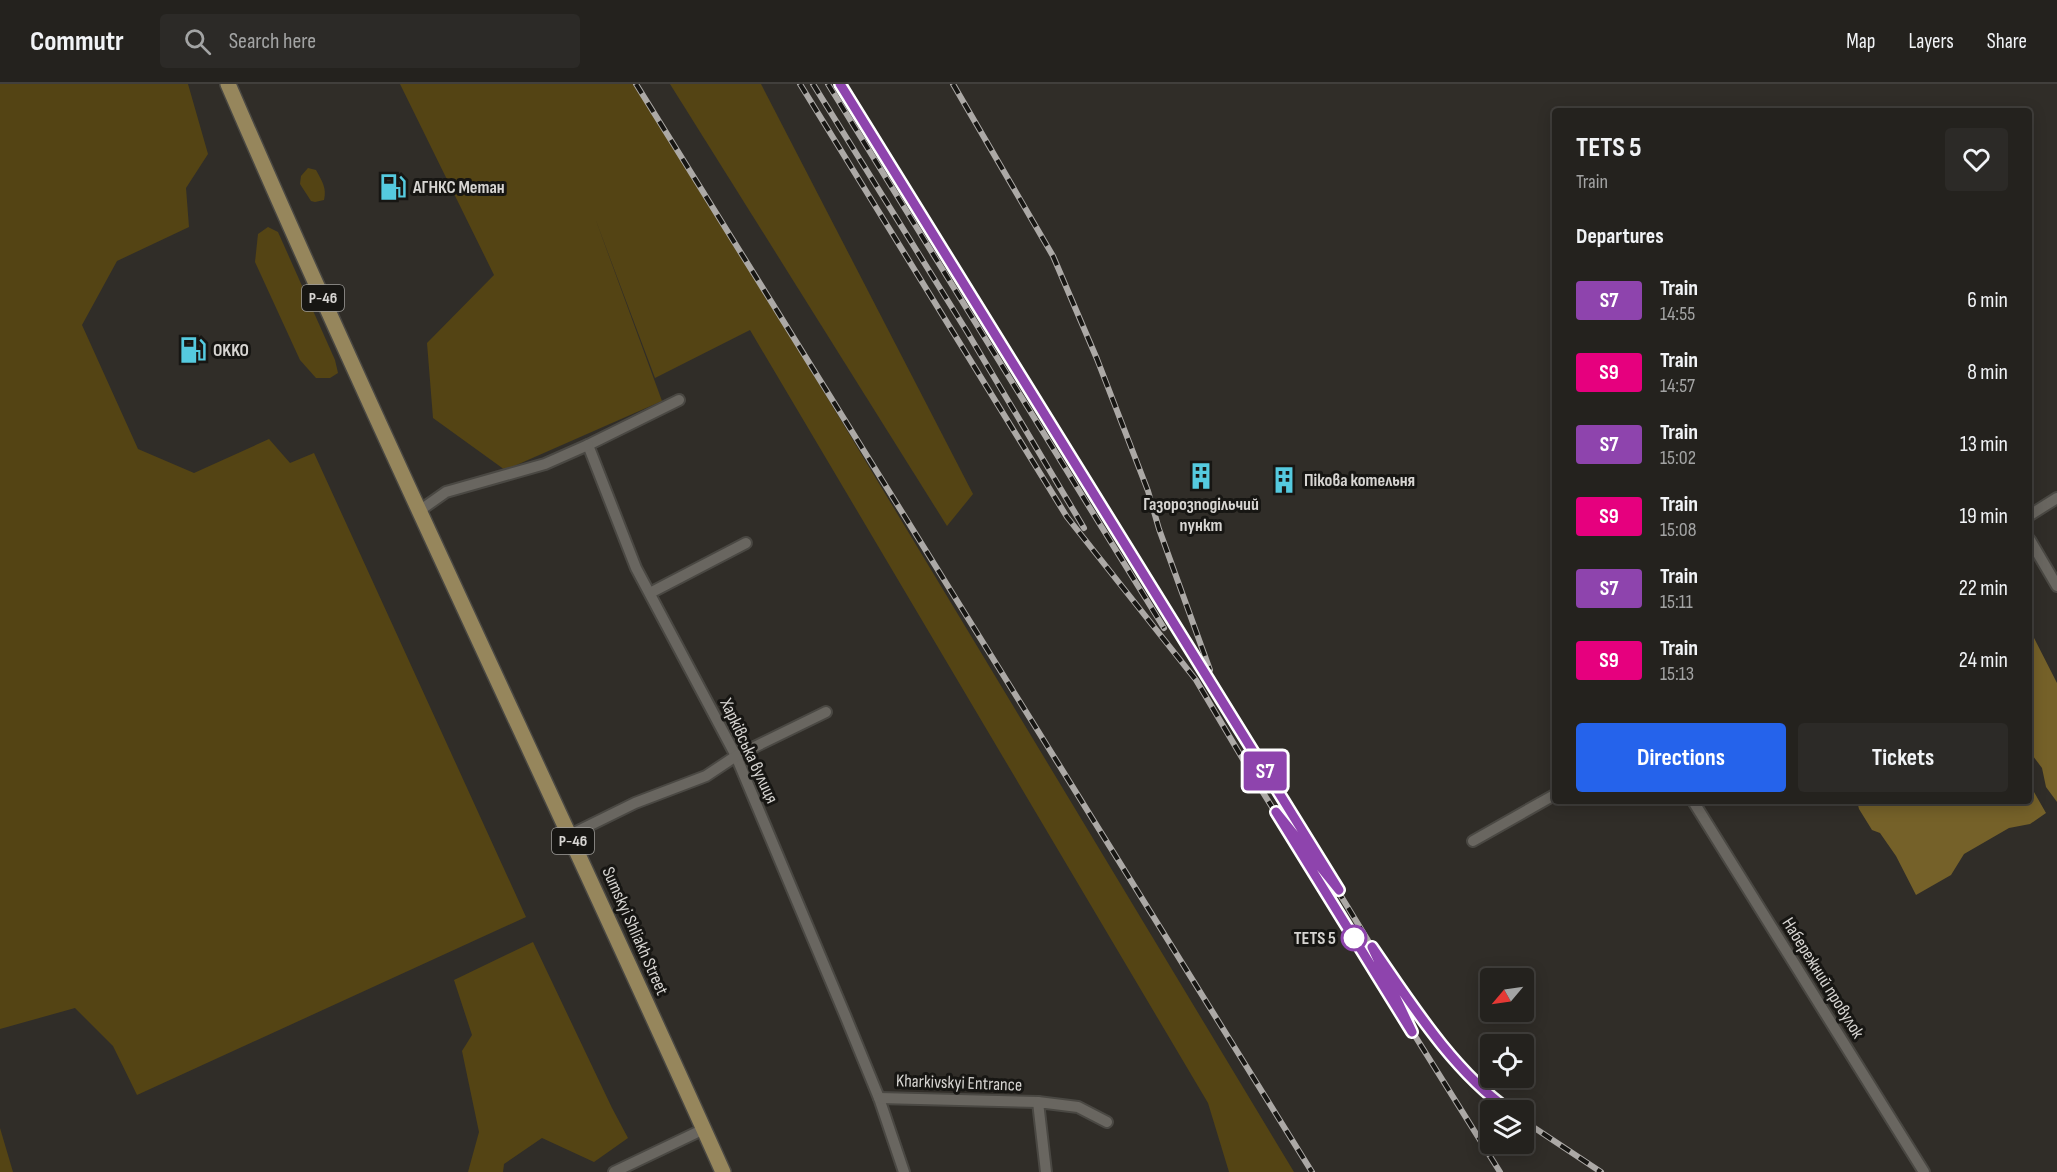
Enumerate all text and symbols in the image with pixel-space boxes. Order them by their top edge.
search box [160,14,580,68]
text: Commutr [30,25,124,58]
icon: search [181,25,214,58]
text: Search here [229,28,316,55]
text: Map [1846,29,1875,54]
text: Layers [1908,29,1954,54]
text: Share [1987,29,2027,54]
button: heart [1945,128,2008,191]
text: TETS 5 [1576,131,1642,164]
text: Train [1576,170,1608,194]
fuel station icon: АГНКС Метан [378,172,408,202]
place label: АГНКС Метан [412,177,505,198]
text: Departures [1576,223,1664,250]
text: Train [1660,275,1698,302]
road number: Р-46 [302,285,344,311]
text: 6 min [1967,287,2008,314]
text: S7 [1600,288,1618,313]
text: 14:55 [1660,302,1695,326]
fuel station icon: OKKO [178,335,208,365]
place label: OKKO [213,340,249,361]
text: Train [1660,347,1698,374]
text: 8 min [1967,359,2008,386]
text: S9 [1599,360,1619,385]
text: 14:57 [1660,374,1695,398]
text: Train [1660,419,1698,446]
text: 13 min [1960,431,2008,458]
text: S7 [1600,432,1618,457]
text: 15:02 [1660,446,1696,470]
building icon: Газорозподільчий пункт [1186,461,1216,491]
building icon: Пікова котельня [1269,465,1299,495]
place label: Пікова котельня [1304,470,1415,491]
text: Train [1660,491,1698,518]
place label: Газорозподільчий пункт [1143,494,1259,536]
text: 19 min [1959,503,2008,530]
text: S9 [1599,504,1619,529]
text: 15:08 [1660,518,1696,542]
text: Train [1660,563,1698,590]
text: 22 min [1959,575,2008,602]
text: S7 [1600,576,1618,601]
text: 15:11 [1660,590,1693,614]
text: Train [1660,635,1698,662]
text: 24 min [1959,647,2008,674]
text: S9 [1599,648,1619,673]
text: 15:13 [1660,662,1694,686]
street label: Харківська вулиця [715,694,782,807]
button: Directions [1576,723,1786,792]
button: Tickets [1798,723,2008,792]
line badge: S7 [1238,752,1292,790]
text: S7 [1256,759,1274,784]
road number: Р-46 [552,828,594,854]
street label: Sumskyi Shliakh Street [597,864,673,999]
street label: Набережний провулок [1777,914,1869,1042]
marker: TETS 5 [1341,925,1367,951]
place label: TETS 5 [1294,928,1336,949]
north arrow [1480,968,1534,1022]
map controls [1480,968,1534,1154]
button: locate [1480,1034,1534,1088]
street label: Kharkivskyi Entrance [896,1070,1022,1096]
button: layers [1480,1100,1534,1154]

